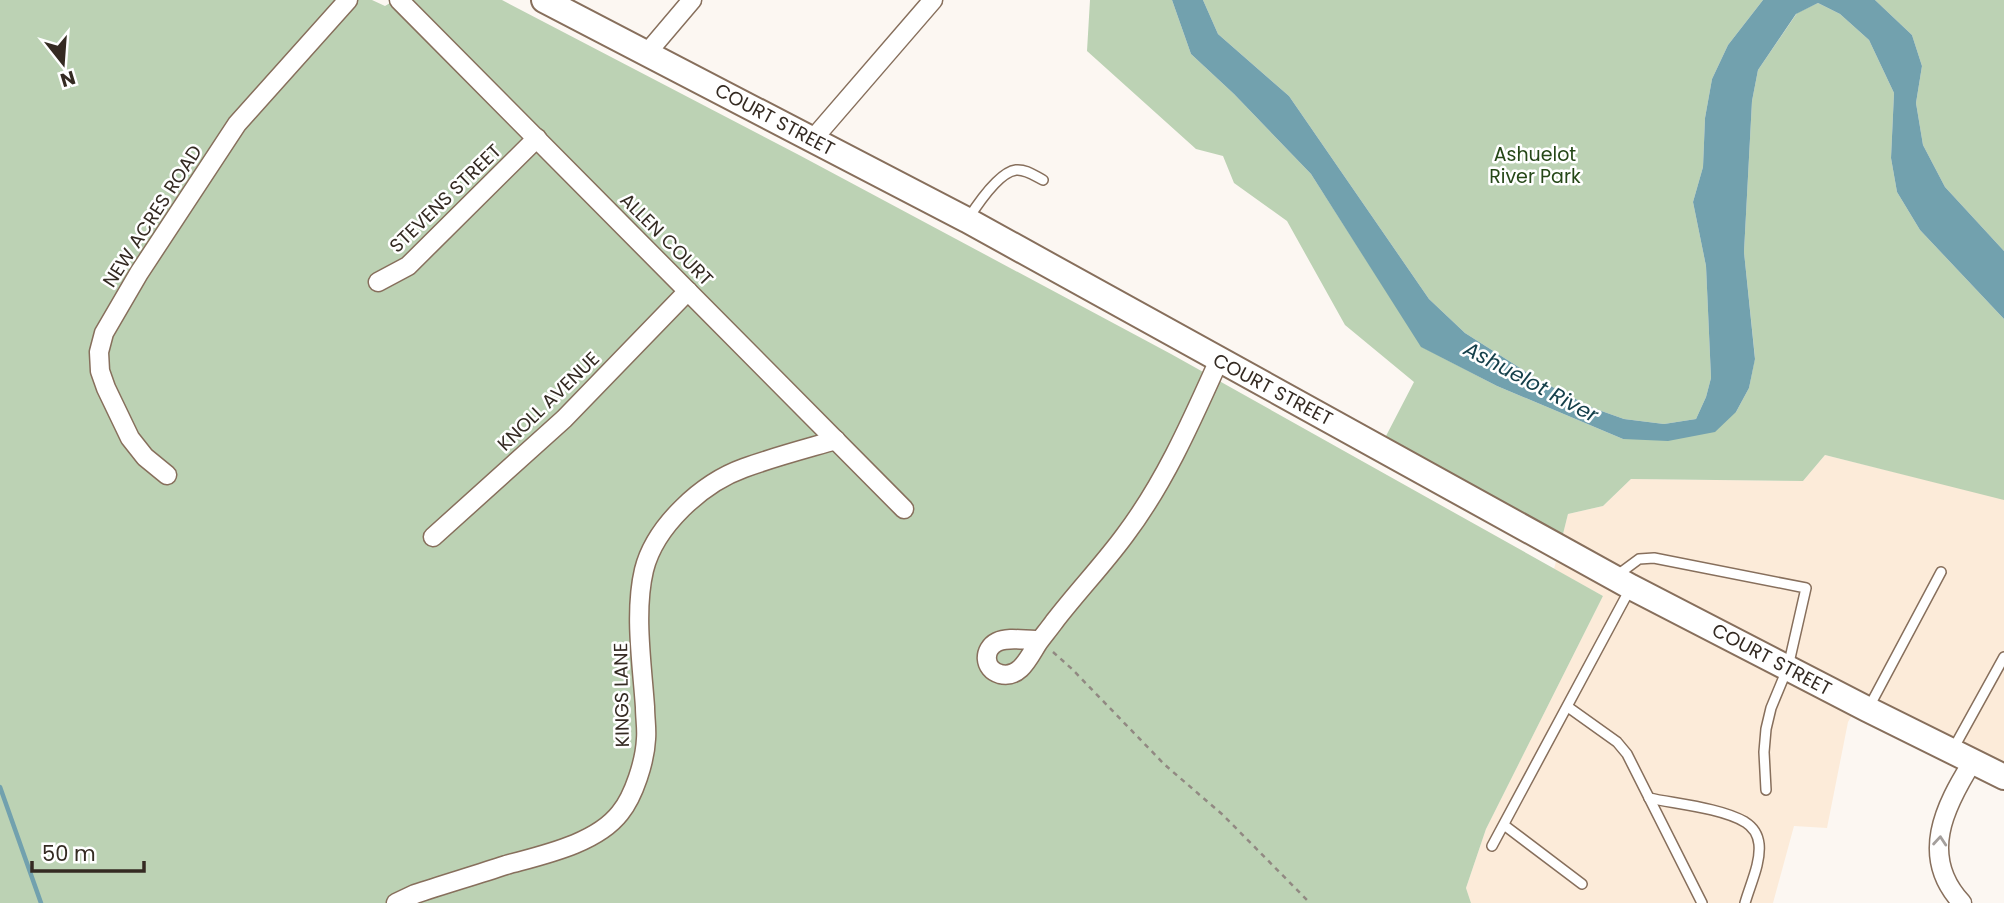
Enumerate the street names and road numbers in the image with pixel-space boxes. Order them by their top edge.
street label: COURT STREET [710,77,839,162]
street label: STEVENS STREET [383,138,507,259]
street label: NEW ACRES ROAD [96,140,209,293]
street label: ALLEN COURT [614,187,719,292]
street label: KNOLL AVENUE [491,346,605,457]
street label: COURT STREET [1208,347,1337,432]
street label: COURT STREET [1707,617,1836,702]
street label: KINGS LANE [607,642,636,747]

